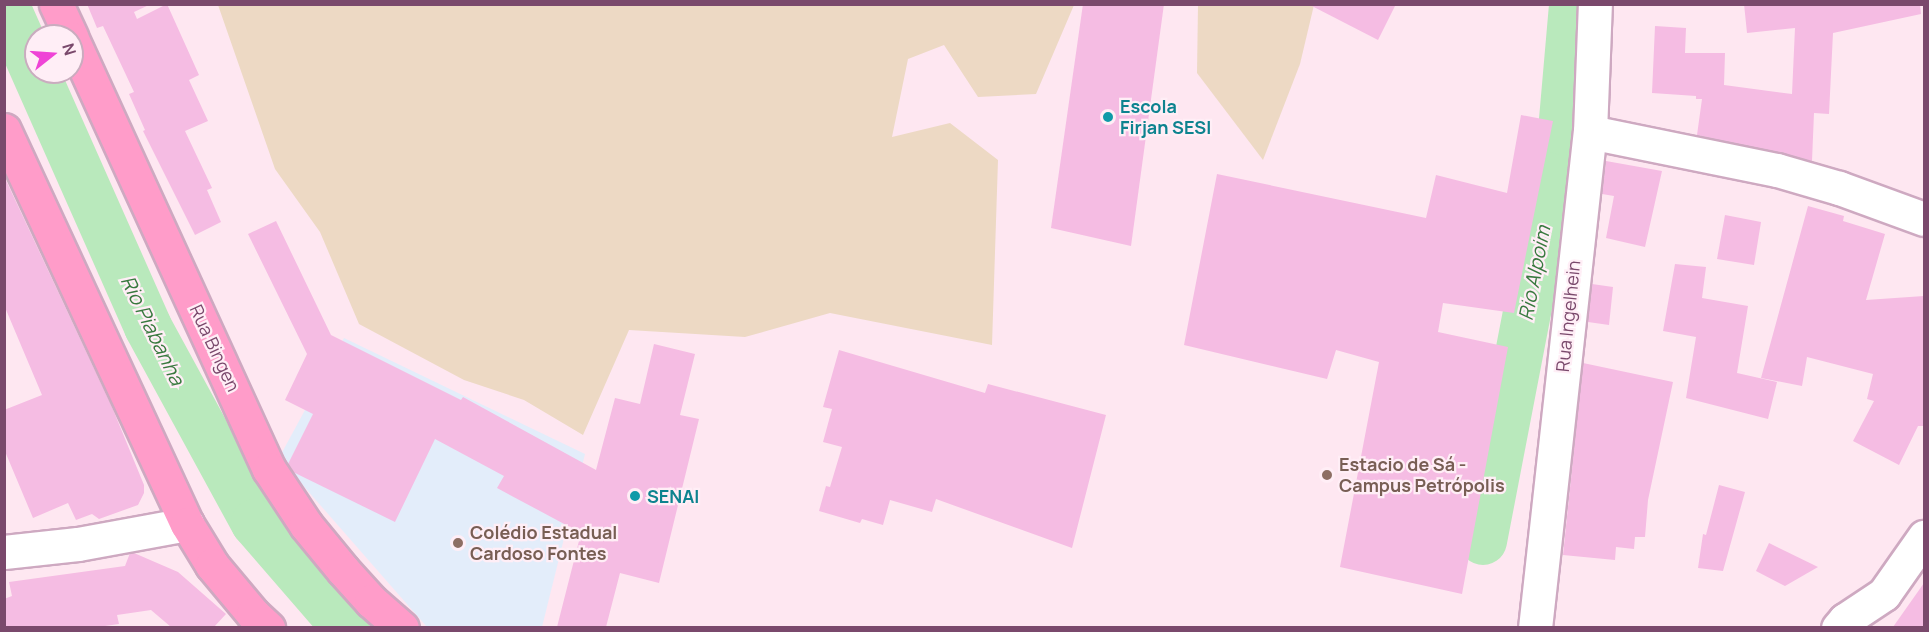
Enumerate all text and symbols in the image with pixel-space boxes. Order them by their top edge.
north arrow [24,24,84,84]
text: N [57,41,82,58]
place label: Escola Firjan SESI [1120,96,1211,138]
marker: Escola Firjan SESI [1101,110,1115,124]
water label: Rio Alpoim [1513,224,1555,322]
street label: Rua Ingelhein [1551,259,1585,373]
water label: Rio Piabanha [116,271,190,389]
street label: Rua Bingen [186,301,244,395]
place label: Estacio de Sá - Campus Petrópolis [1339,454,1505,496]
marker: Estacio de Sá - Campus Petrópolis [1320,468,1334,482]
place label: SENAI [647,485,699,507]
marker: SENAI [628,489,642,503]
place label: Colédio Estadual Cardoso Fontes [470,522,617,564]
marker: Colédio Estadual Cardoso Fontes [451,536,465,550]

